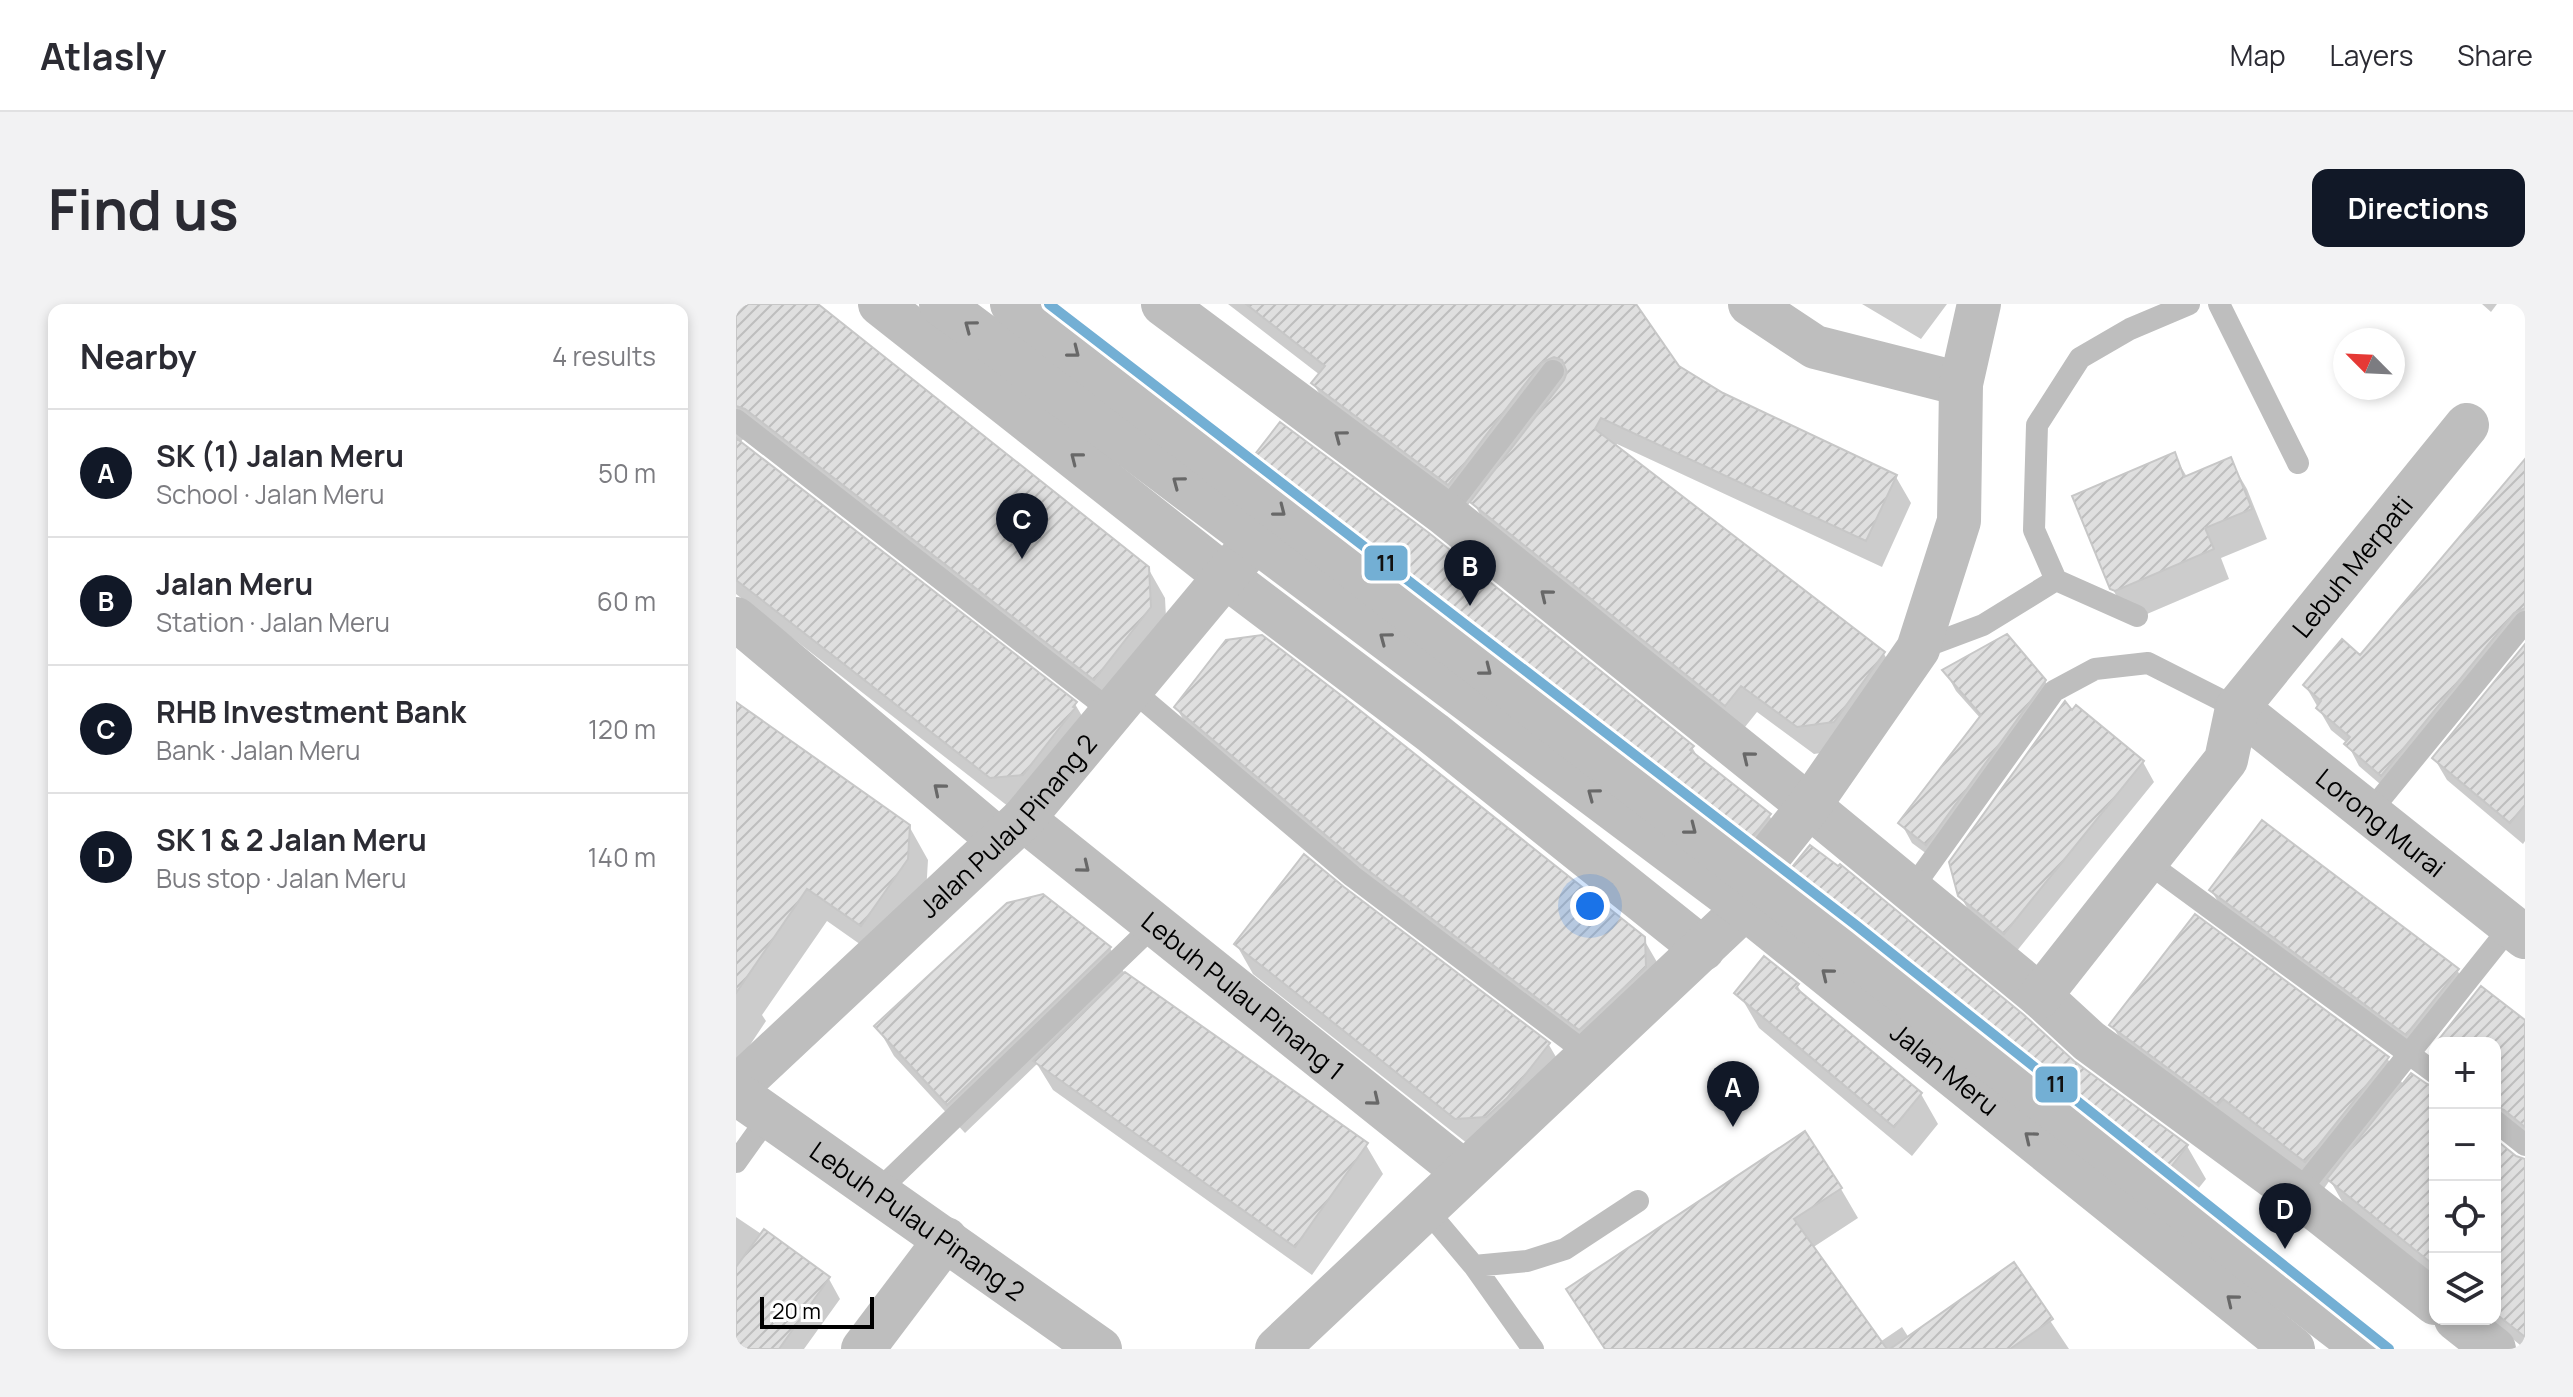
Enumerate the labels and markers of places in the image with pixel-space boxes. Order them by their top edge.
pin: C [996,493,1048,559]
pin: B [1444,540,1496,606]
pin: A [1707,1061,1759,1127]
pin: D [2259,1183,2311,1249]

